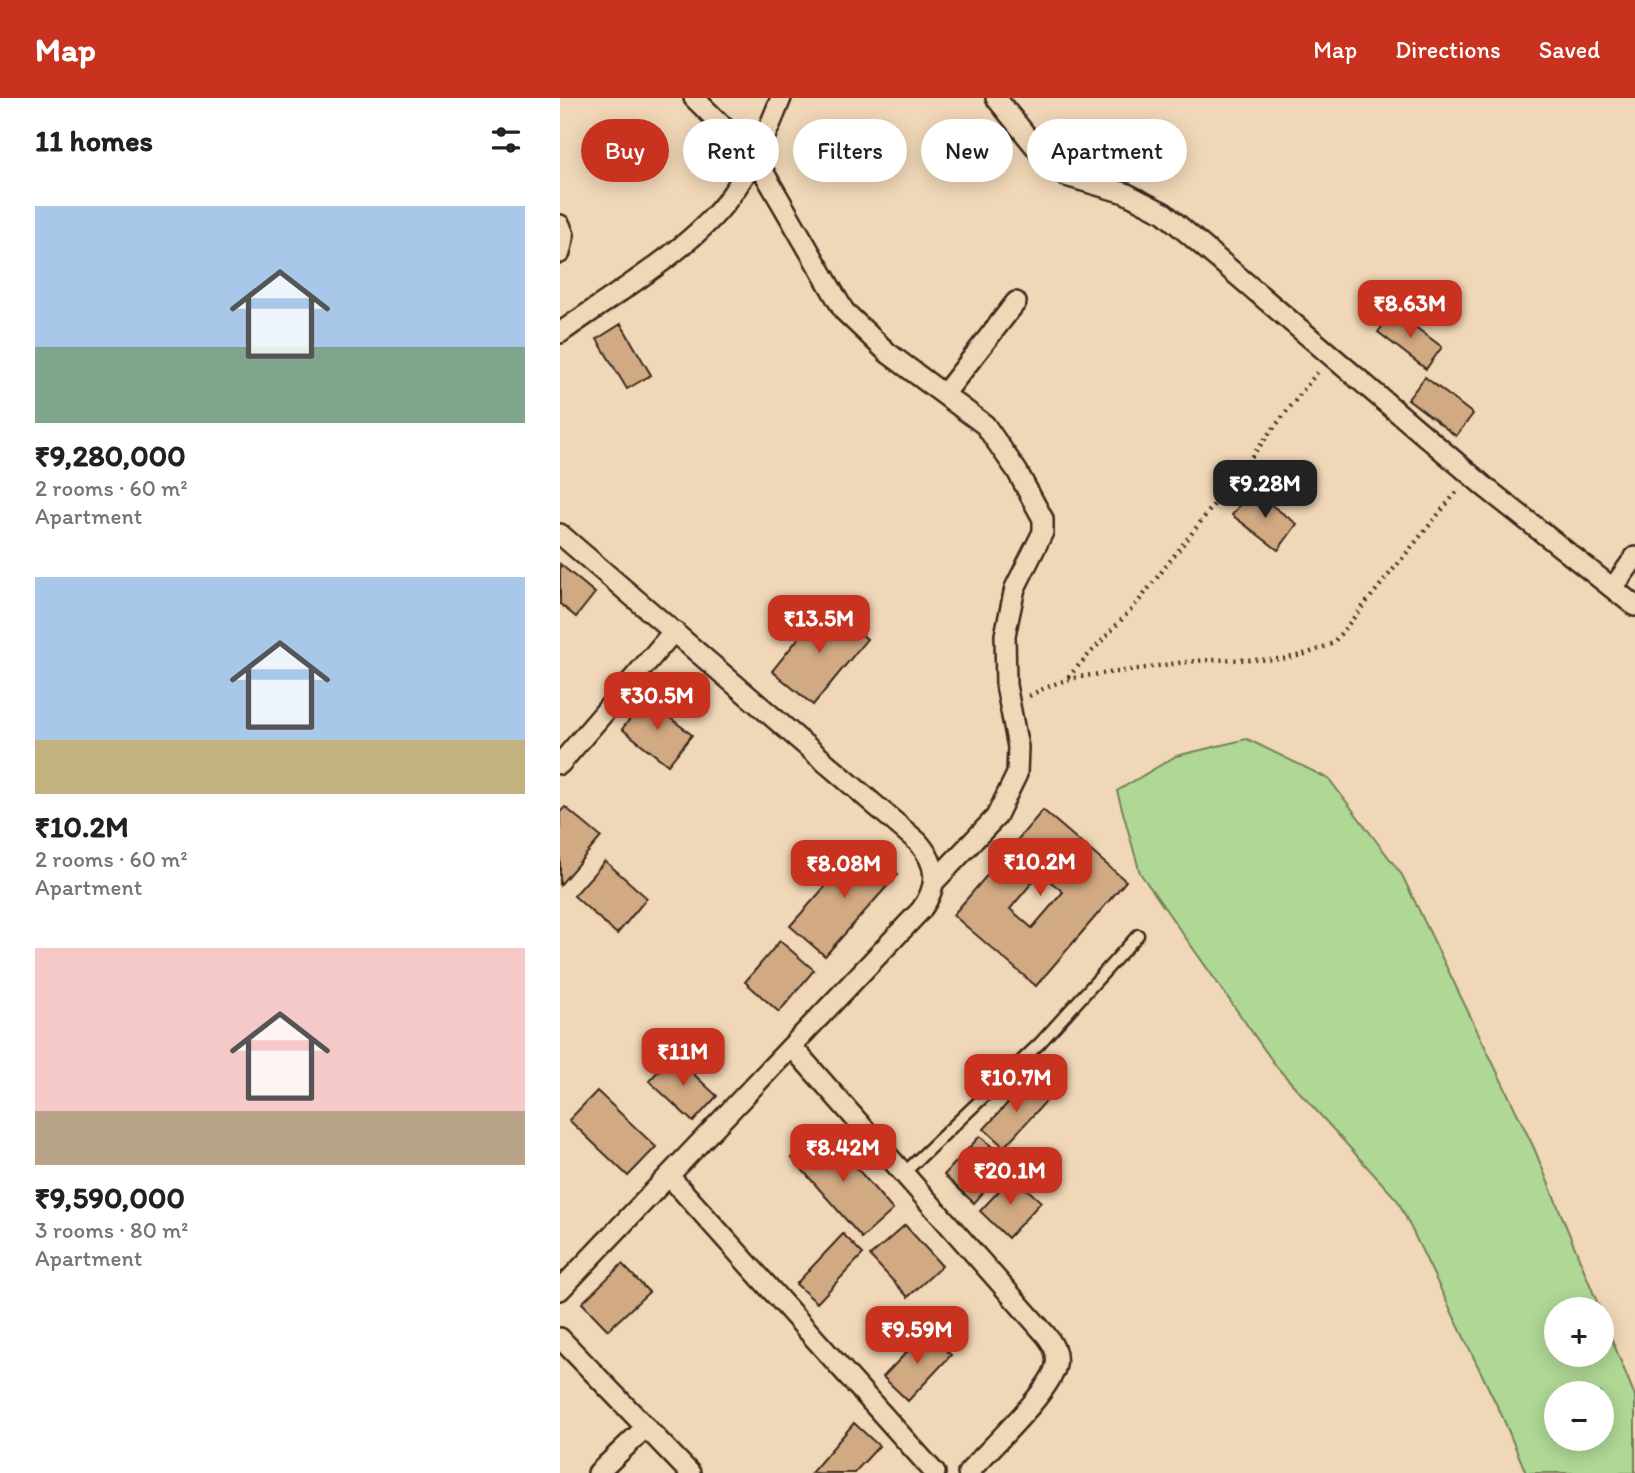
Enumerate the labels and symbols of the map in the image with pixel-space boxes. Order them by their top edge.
pin: ₹8.63M [1353,280,1467,340]
pin: ₹9.28M [1208,460,1322,520]
pin: ₹13.5M [762,596,876,655]
pin: ₹30.5M [600,672,714,732]
pin: ₹10.2M [983,838,1097,898]
pin: ₹8.08M [787,840,901,900]
pin: ₹11M [642,1028,724,1088]
pin: ₹10.7M [959,1054,1073,1114]
pin: ₹8.42M [786,1124,900,1184]
pin: ₹20.1M [953,1148,1067,1207]
pin: ₹9.59M [860,1306,974,1366]

